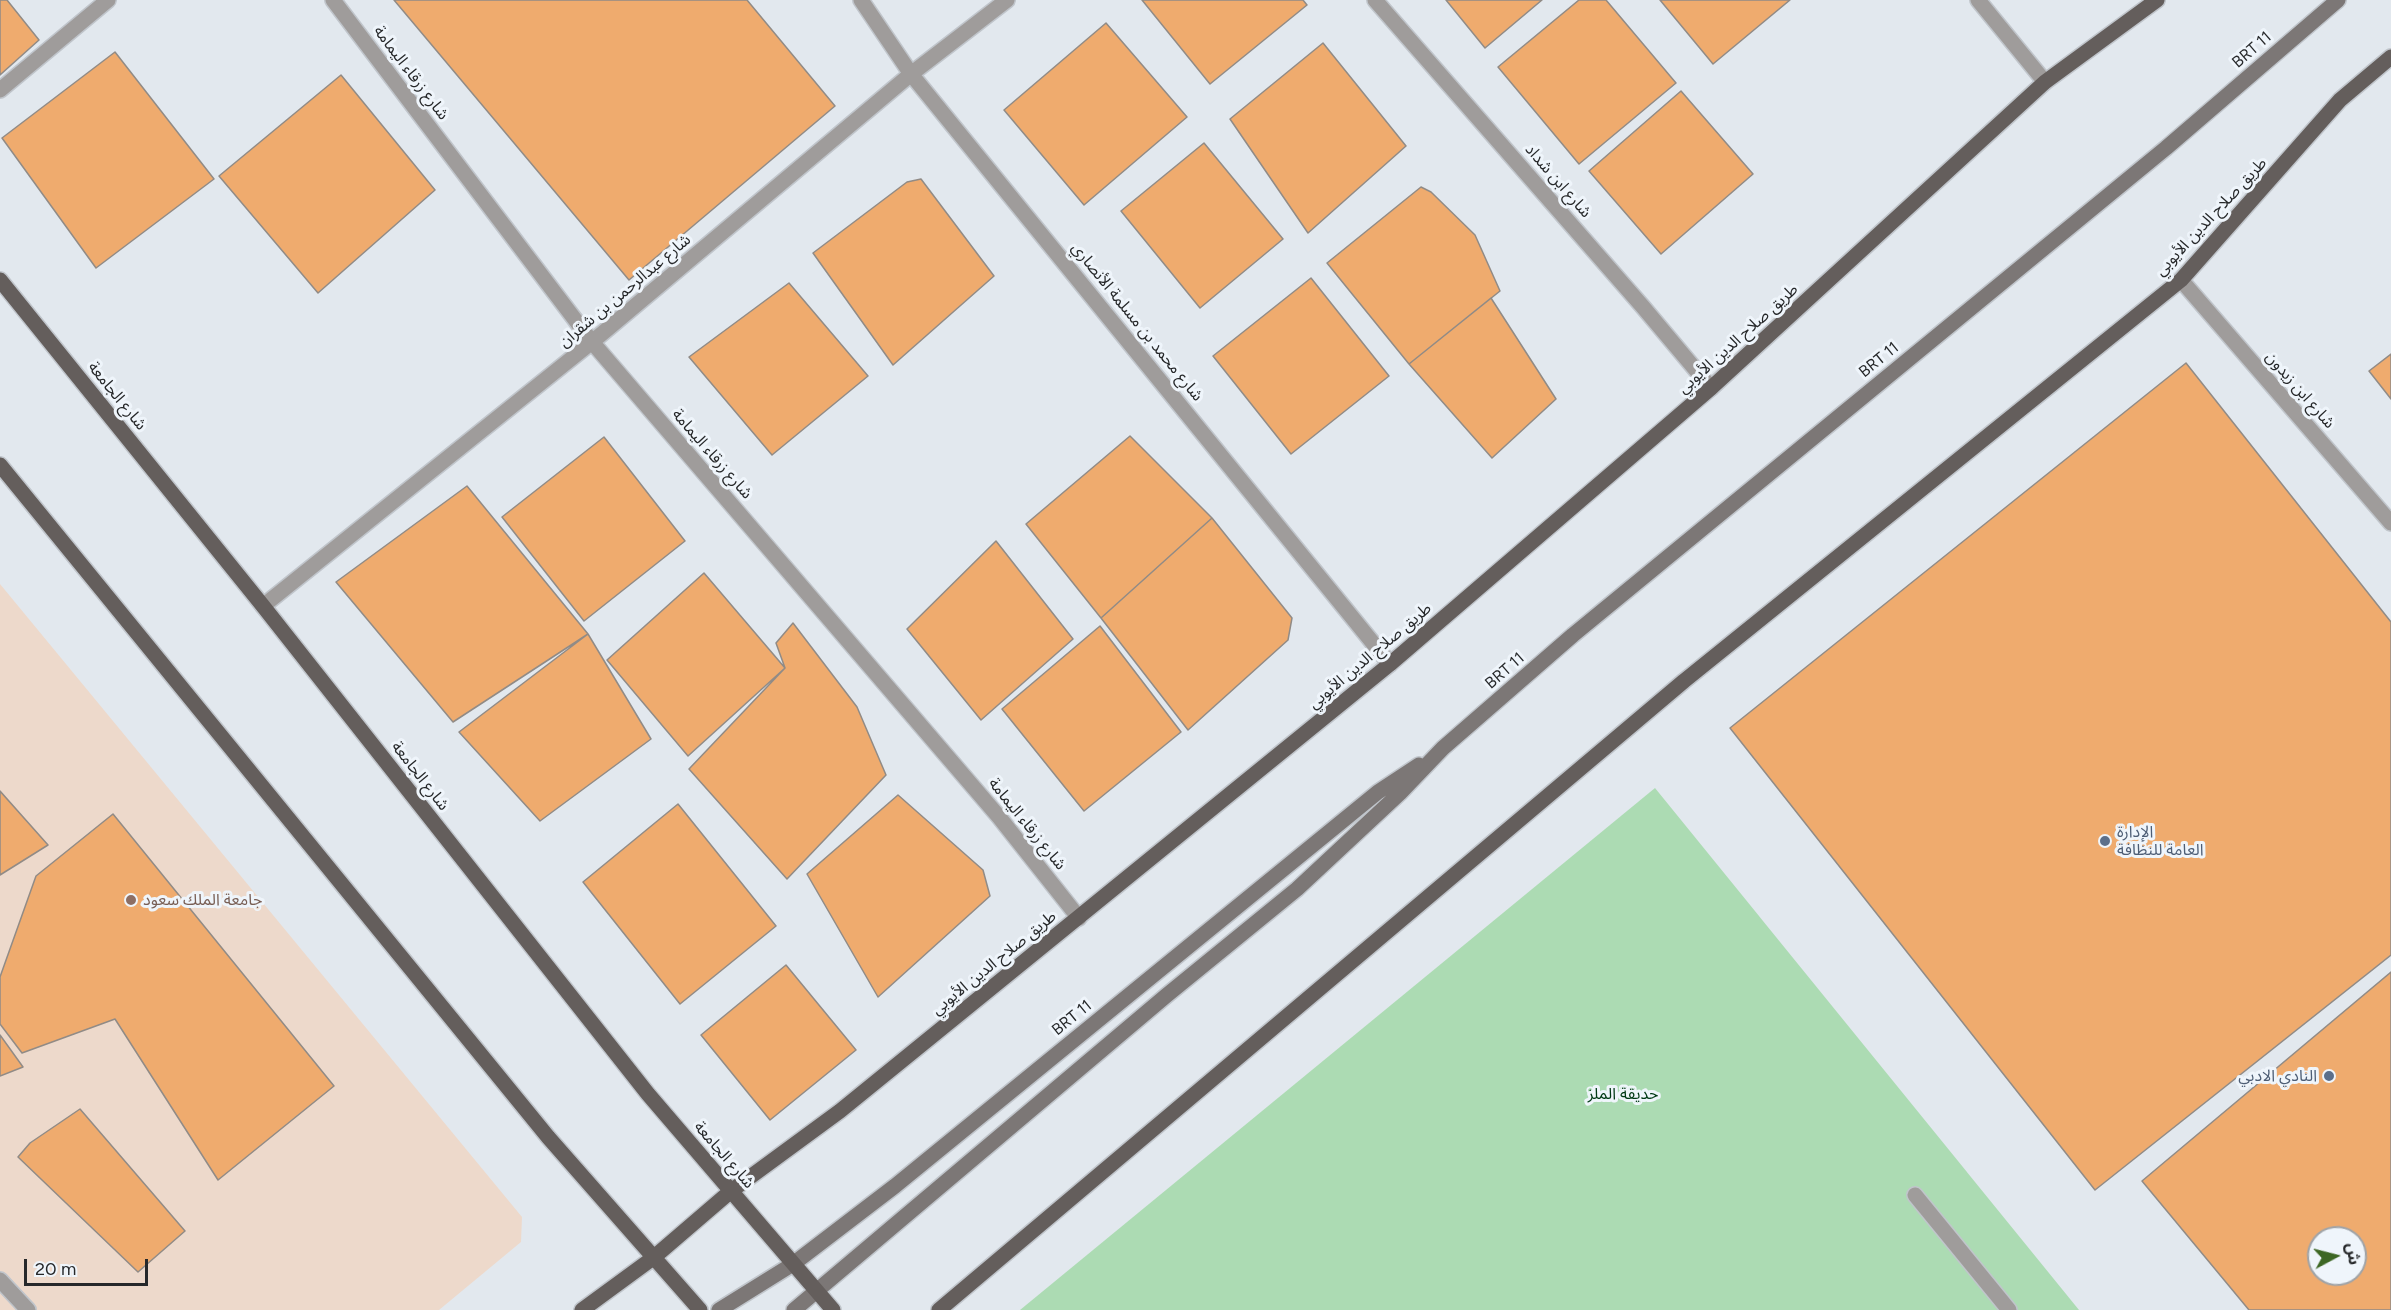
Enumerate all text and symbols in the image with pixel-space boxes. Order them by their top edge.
street label: شارع زرقاء اليمامة [369,22,453,124]
street label: BRT 11 [2228,28,2276,72]
street label: شارع ابن شداد [1521,140,1595,222]
street label: طريق صلاح الدين الأيوبي [2151,154,2271,280]
street label: شارع عبدالرحمن بن شقران [555,230,695,352]
street label: شارع محمد بن مسلمة الأنصاري [1067,239,1207,405]
street label: طريق صلاح الدين الأيوبي [1674,280,1802,398]
street label: BRT 11 [1855,338,1903,382]
street label: شارع ابن زيدون [2261,348,2339,432]
street label: شارع الجامعة [84,358,150,434]
street label: شارع زرقاء اليمامة [668,405,756,503]
street label: طريق صلاح الدين الأيوبي [1304,599,1436,713]
street label: BRT 11 [1481,649,1529,693]
street label: شارع الجامعة [387,738,453,814]
street label: شارع زرقاء اليمامة [984,774,1070,874]
place label: الإدارة العامة للنظافة [2117,822,2203,860]
marker: الإدارة العامة للنظافة [2098,834,2112,848]
place label: جامعة الملك سعود [143,890,262,910]
marker: جامعة الملك سعود [124,893,138,907]
street label: طريق صلاح الدين الأيوبي [928,907,1060,1019]
street label: BRT 11 [1048,996,1096,1040]
place label: النادي الادبي [2238,1066,2317,1086]
marker: النادي الادبي [2322,1069,2336,1083]
park label: حديقة الملز [1588,1084,1658,1104]
street label: شارع الجامعة [690,1118,758,1192]
north arrow [2307,1226,2367,1286]
text: ش [2343,1242,2364,1266]
scale bar [27,1247,152,1285]
text: 20 m [35,1258,76,1280]

